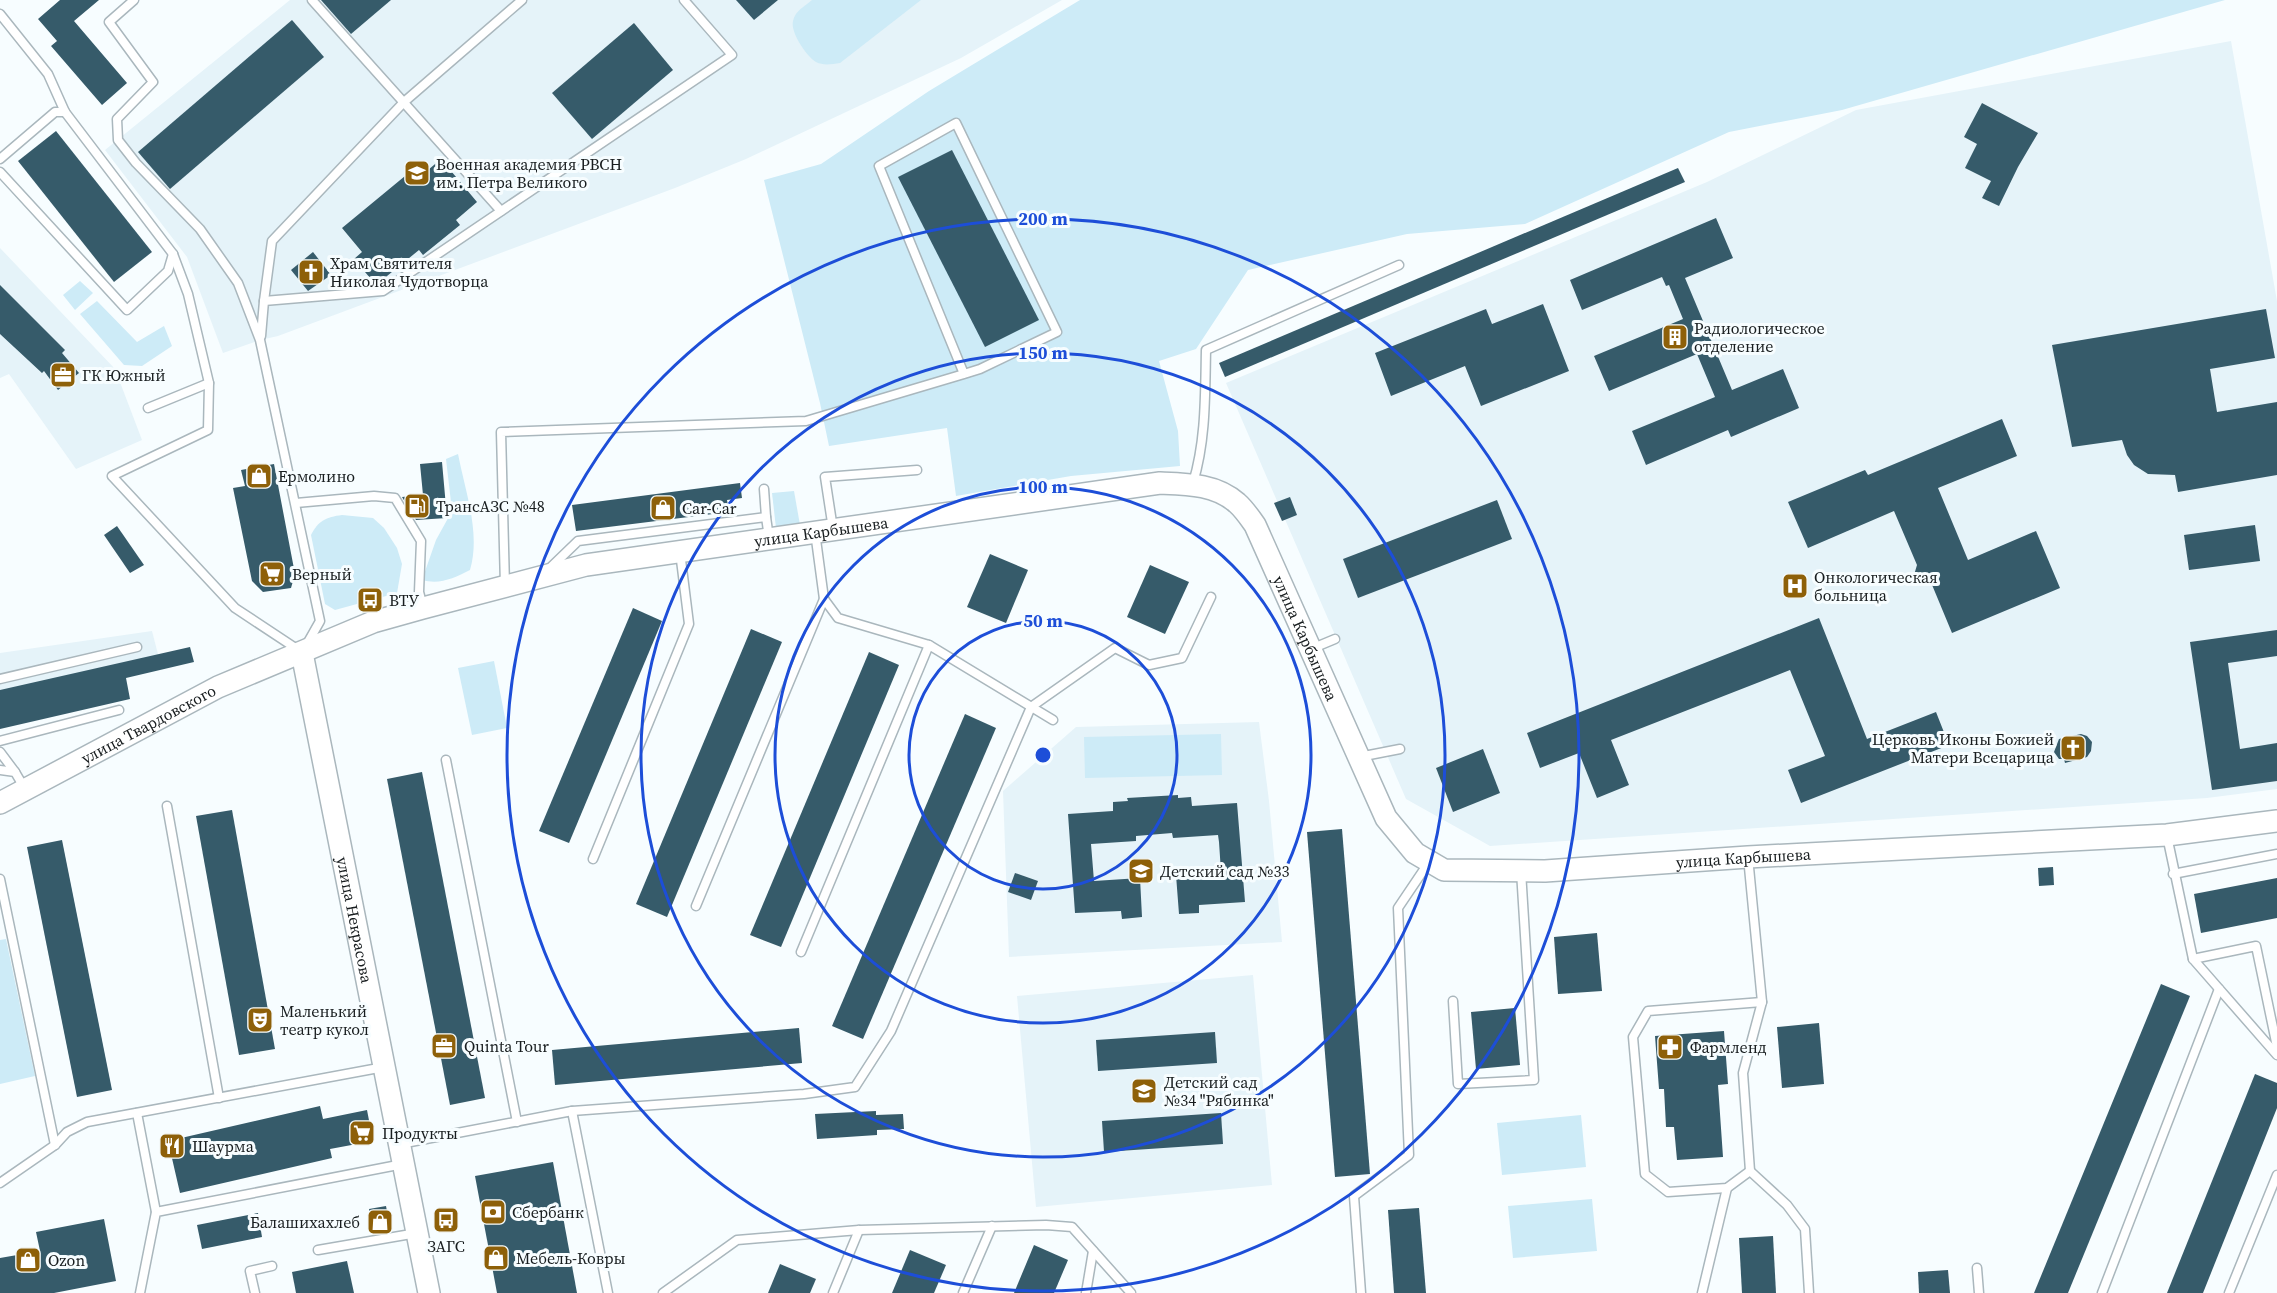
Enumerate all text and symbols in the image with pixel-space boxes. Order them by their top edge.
place label: Военная академия РВСН им. Петра Великого [436,153,622,193]
school or university icon: Военная академия РВСН им. Петра Великого [402,158,432,188]
text: 200 m [1018,206,1068,231]
place label: Храм Святителя Николая Чудотворца [330,252,489,292]
church icon: Храм Святителя Николая Чудотворца [296,257,326,287]
place label: Радиологическое отделение [1694,317,1825,357]
building icon: Радиологическое отделение [1660,322,1690,352]
text: 150 m [1018,340,1068,365]
office icon: ГК Южный [48,360,78,390]
place label: ГК Южный [82,364,166,386]
shop icon: Ермолино [244,461,274,491]
place label: Ермолино [278,465,355,487]
text: 100 m [1018,474,1068,499]
fuel station icon: ТрансАЗС №48 [402,491,432,521]
shop icon: Car-Car [648,493,678,523]
place label: ТрансАЗС №48 [436,495,545,517]
place label: Car-Car [682,497,737,519]
street label: улица Карбышева [753,511,890,552]
supermarket icon: Верный [257,559,287,589]
place label: Верный [292,563,352,585]
place label: Онкологическая больница [1814,566,1938,606]
hospital icon: Онкологическая больница [1780,571,1810,601]
street label: улица Карбышева [1268,572,1344,705]
bus stop icon: ВТУ [355,585,385,615]
place label: ВТУ [389,589,419,611]
text: 50 m [1023,608,1063,633]
street label: улица Твардовского [77,679,220,769]
place label: Церковь Иконы Божией Матери Всецарица [1872,728,2055,768]
church icon: Церковь Иконы Божией Матери Всецарица [2058,733,2088,763]
centre of rings [1033,745,1053,765]
street label: улица Карбышева [1675,843,1812,873]
street label: улица Некрасова [332,855,378,986]
school or university icon: Детский сад №33 [1126,856,1156,886]
place label: Детский сад №33 [1160,860,1289,882]
place label: Маленький театр кукол [280,1000,369,1040]
theatre icon: Маленький театр кукол [245,1005,275,1035]
office icon: Quinta Tour [429,1031,459,1061]
pharmacy icon: Фармленд [1655,1032,1685,1062]
place label: Quinta Tour [464,1035,549,1057]
place label: Фармленд [1690,1036,1767,1058]
place label: Детский сад №34 "Рябинка" [1164,1071,1274,1111]
school or university icon: Детский сад №34 "Рябинка" [1129,1076,1159,1106]
supermarket icon: Продукты [347,1118,377,1148]
place label: Продукты [382,1122,458,1144]
restaurant icon: Шаурма [157,1131,187,1161]
place label: Шаурма [192,1135,255,1157]
bank icon: Сбербанк [478,1197,508,1227]
place label: Сбербанк [512,1201,584,1223]
bus stop icon: ЗАГС [431,1205,461,1235]
shop icon: Балашихахлеб [365,1207,395,1237]
place label: Балашихахлеб [250,1211,360,1233]
place label: ЗАГС [427,1235,465,1257]
shop icon: Мебель-Ковры [481,1243,511,1273]
shop icon: Ozon [13,1245,43,1275]
place label: Мебель-Ковры [516,1247,625,1269]
place label: Ozon [48,1249,85,1271]

